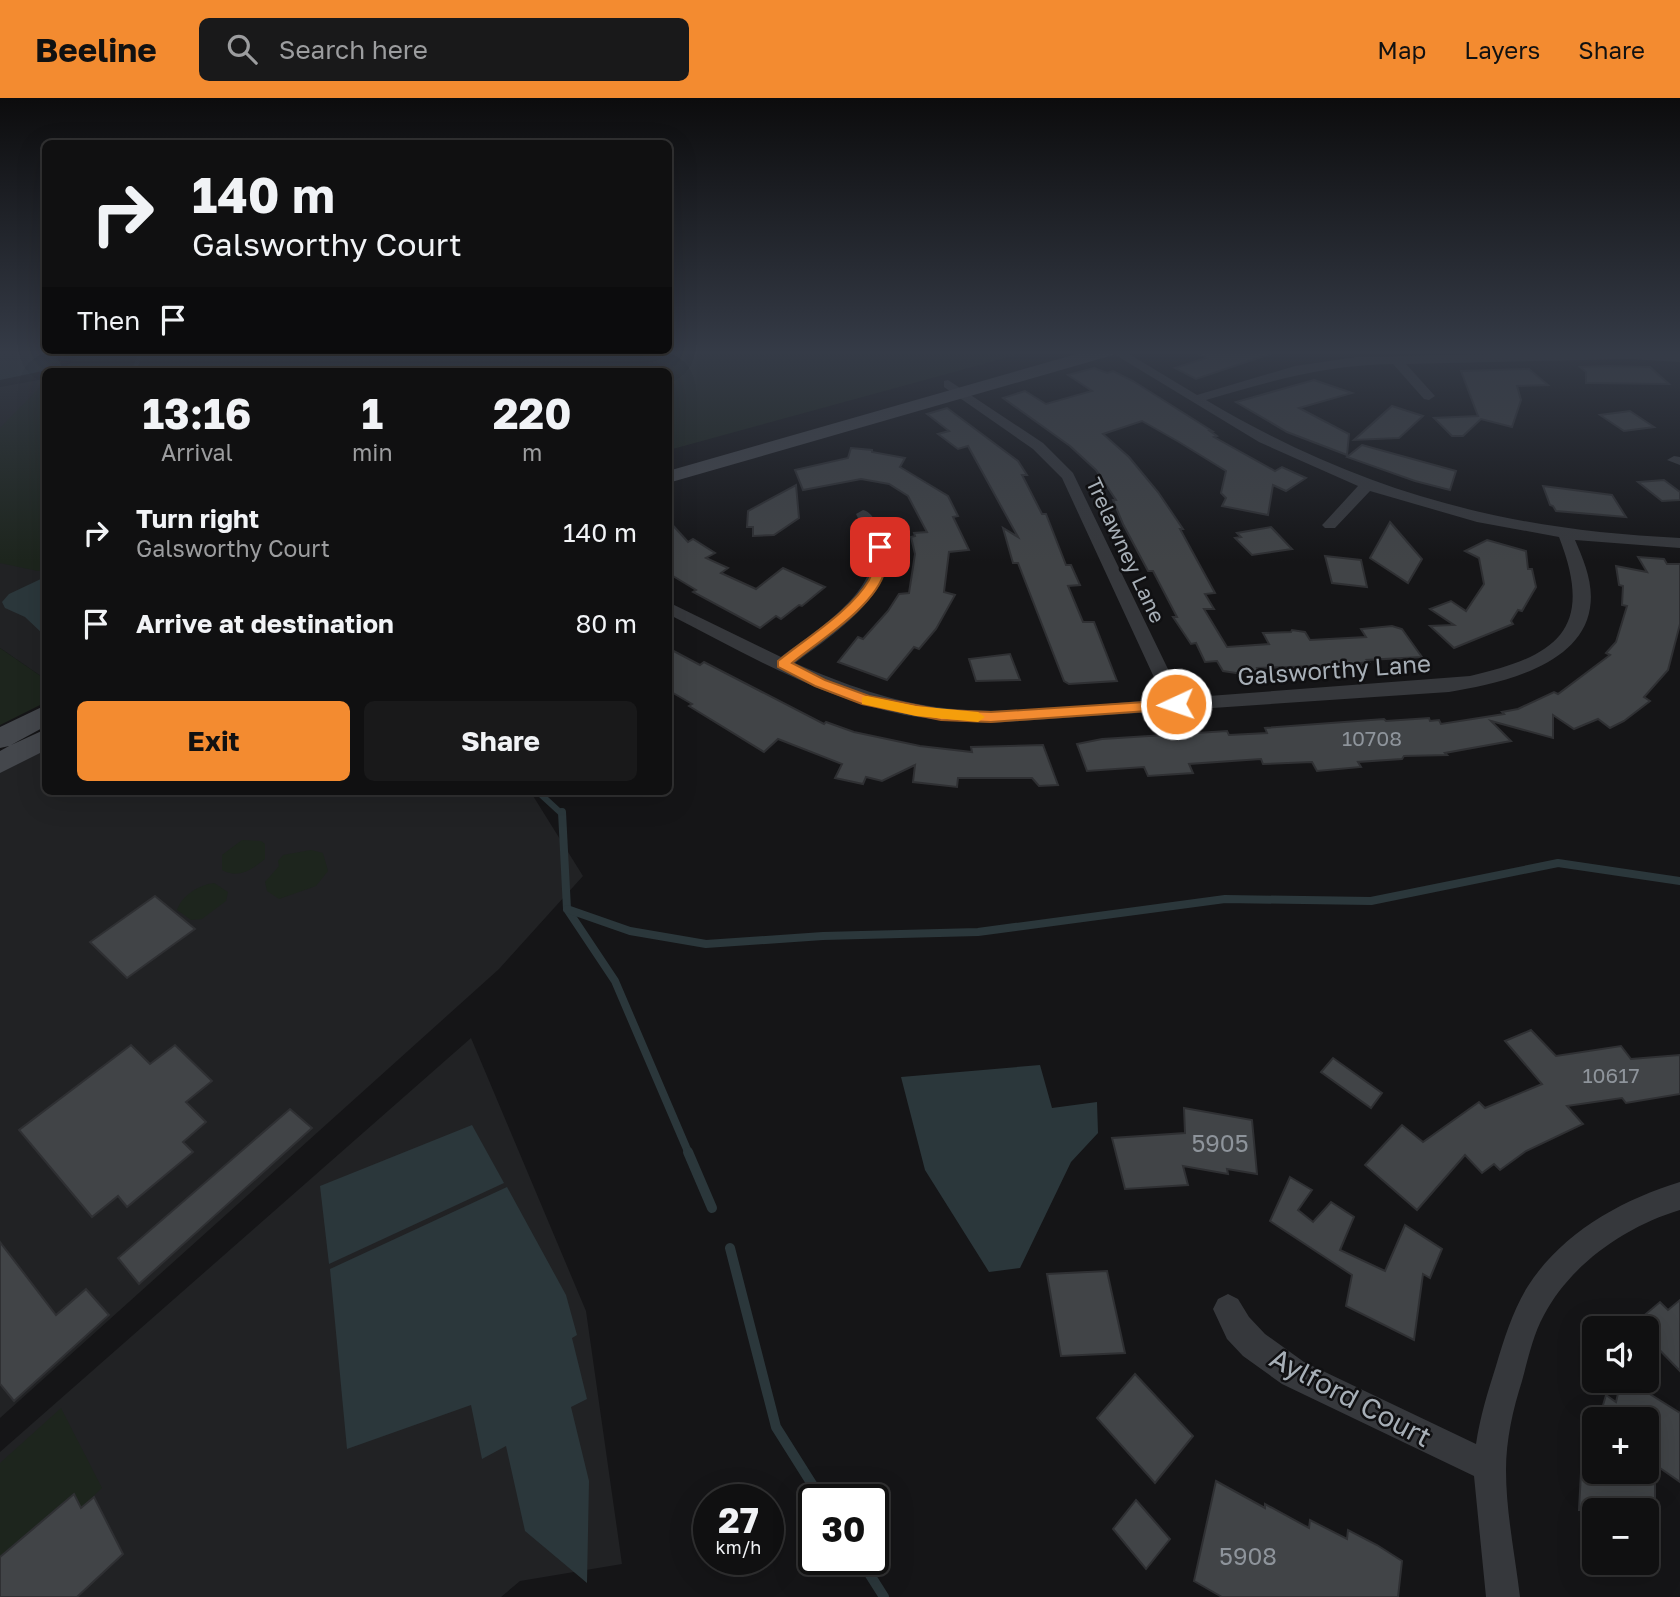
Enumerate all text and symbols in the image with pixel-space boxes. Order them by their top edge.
search box [199,18,689,81]
text: Beeline [35,30,157,69]
icon: search [223,30,261,68]
text: Search here [279,34,428,65]
text: Map [1377,35,1426,64]
text: Layers [1464,35,1540,64]
text: Share [1578,35,1645,64]
text: 140 m [192,165,335,224]
icon: right [77,168,168,259]
text: Galsworthy Court [192,225,462,263]
icon: arrive [154,301,192,339]
text: Then [77,305,140,336]
text: 13:16 [142,388,251,438]
text: 1 [361,388,383,438]
text: 220 [493,388,572,438]
text: Arrival [161,438,233,466]
text: min [352,438,393,466]
text: m [522,438,542,466]
street label: Trelawney Lane [1081,473,1171,627]
text: Turn right [136,503,259,534]
icon: right [77,514,115,552]
text: 140 m [563,517,637,548]
pin [850,517,910,577]
icon: arrive [861,528,899,566]
text: Galsworthy Court [136,534,330,562]
icon: arrive [77,605,115,643]
text: Arrive at destination [136,608,394,639]
text: 80 m [576,608,637,639]
street label: Galsworthy Lane [1236,648,1432,690]
position arrow [1139,667,1213,741]
button: Exit [77,701,350,781]
button: Share [364,701,637,781]
house number: 10708 [1342,725,1402,751]
house number: 10617 [1582,1062,1640,1088]
house number: 5905 [1191,1128,1249,1157]
map controls [1582,1316,1659,1575]
button: sound [1582,1316,1659,1393]
street label: Aylford Court [1265,1341,1437,1453]
button: + [1582,1407,1659,1484]
speed limit sign: 30 [798,1484,889,1575]
button: − [1582,1498,1659,1575]
text: 27 [718,1499,759,1541]
text: km/h [716,1536,761,1558]
house number: 5908 [1219,1541,1277,1570]

